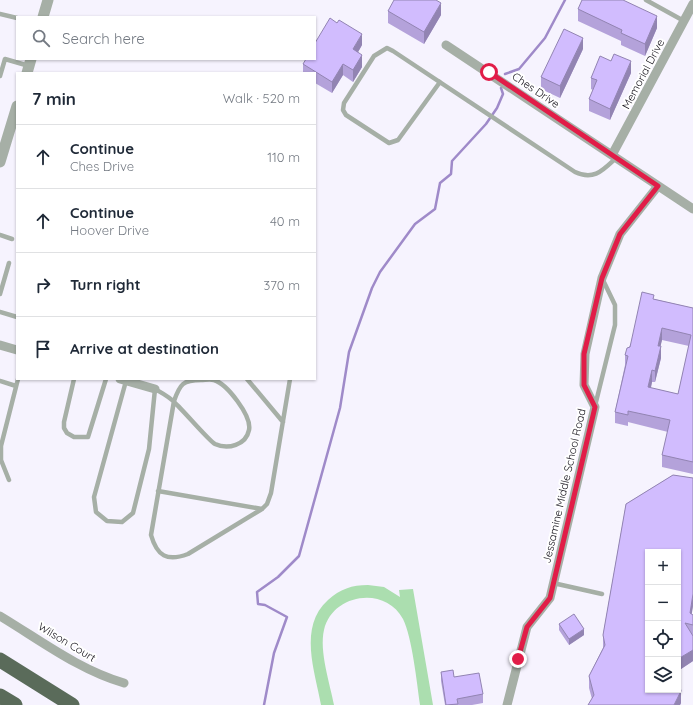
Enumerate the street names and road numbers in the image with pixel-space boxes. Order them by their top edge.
street label: Memorial Drive [619,37,667,111]
street label: Ches Drive [510,69,562,111]
street label: Jessamine Middle School Road [539,407,589,565]
street label: Wilson Court [36,619,99,665]

